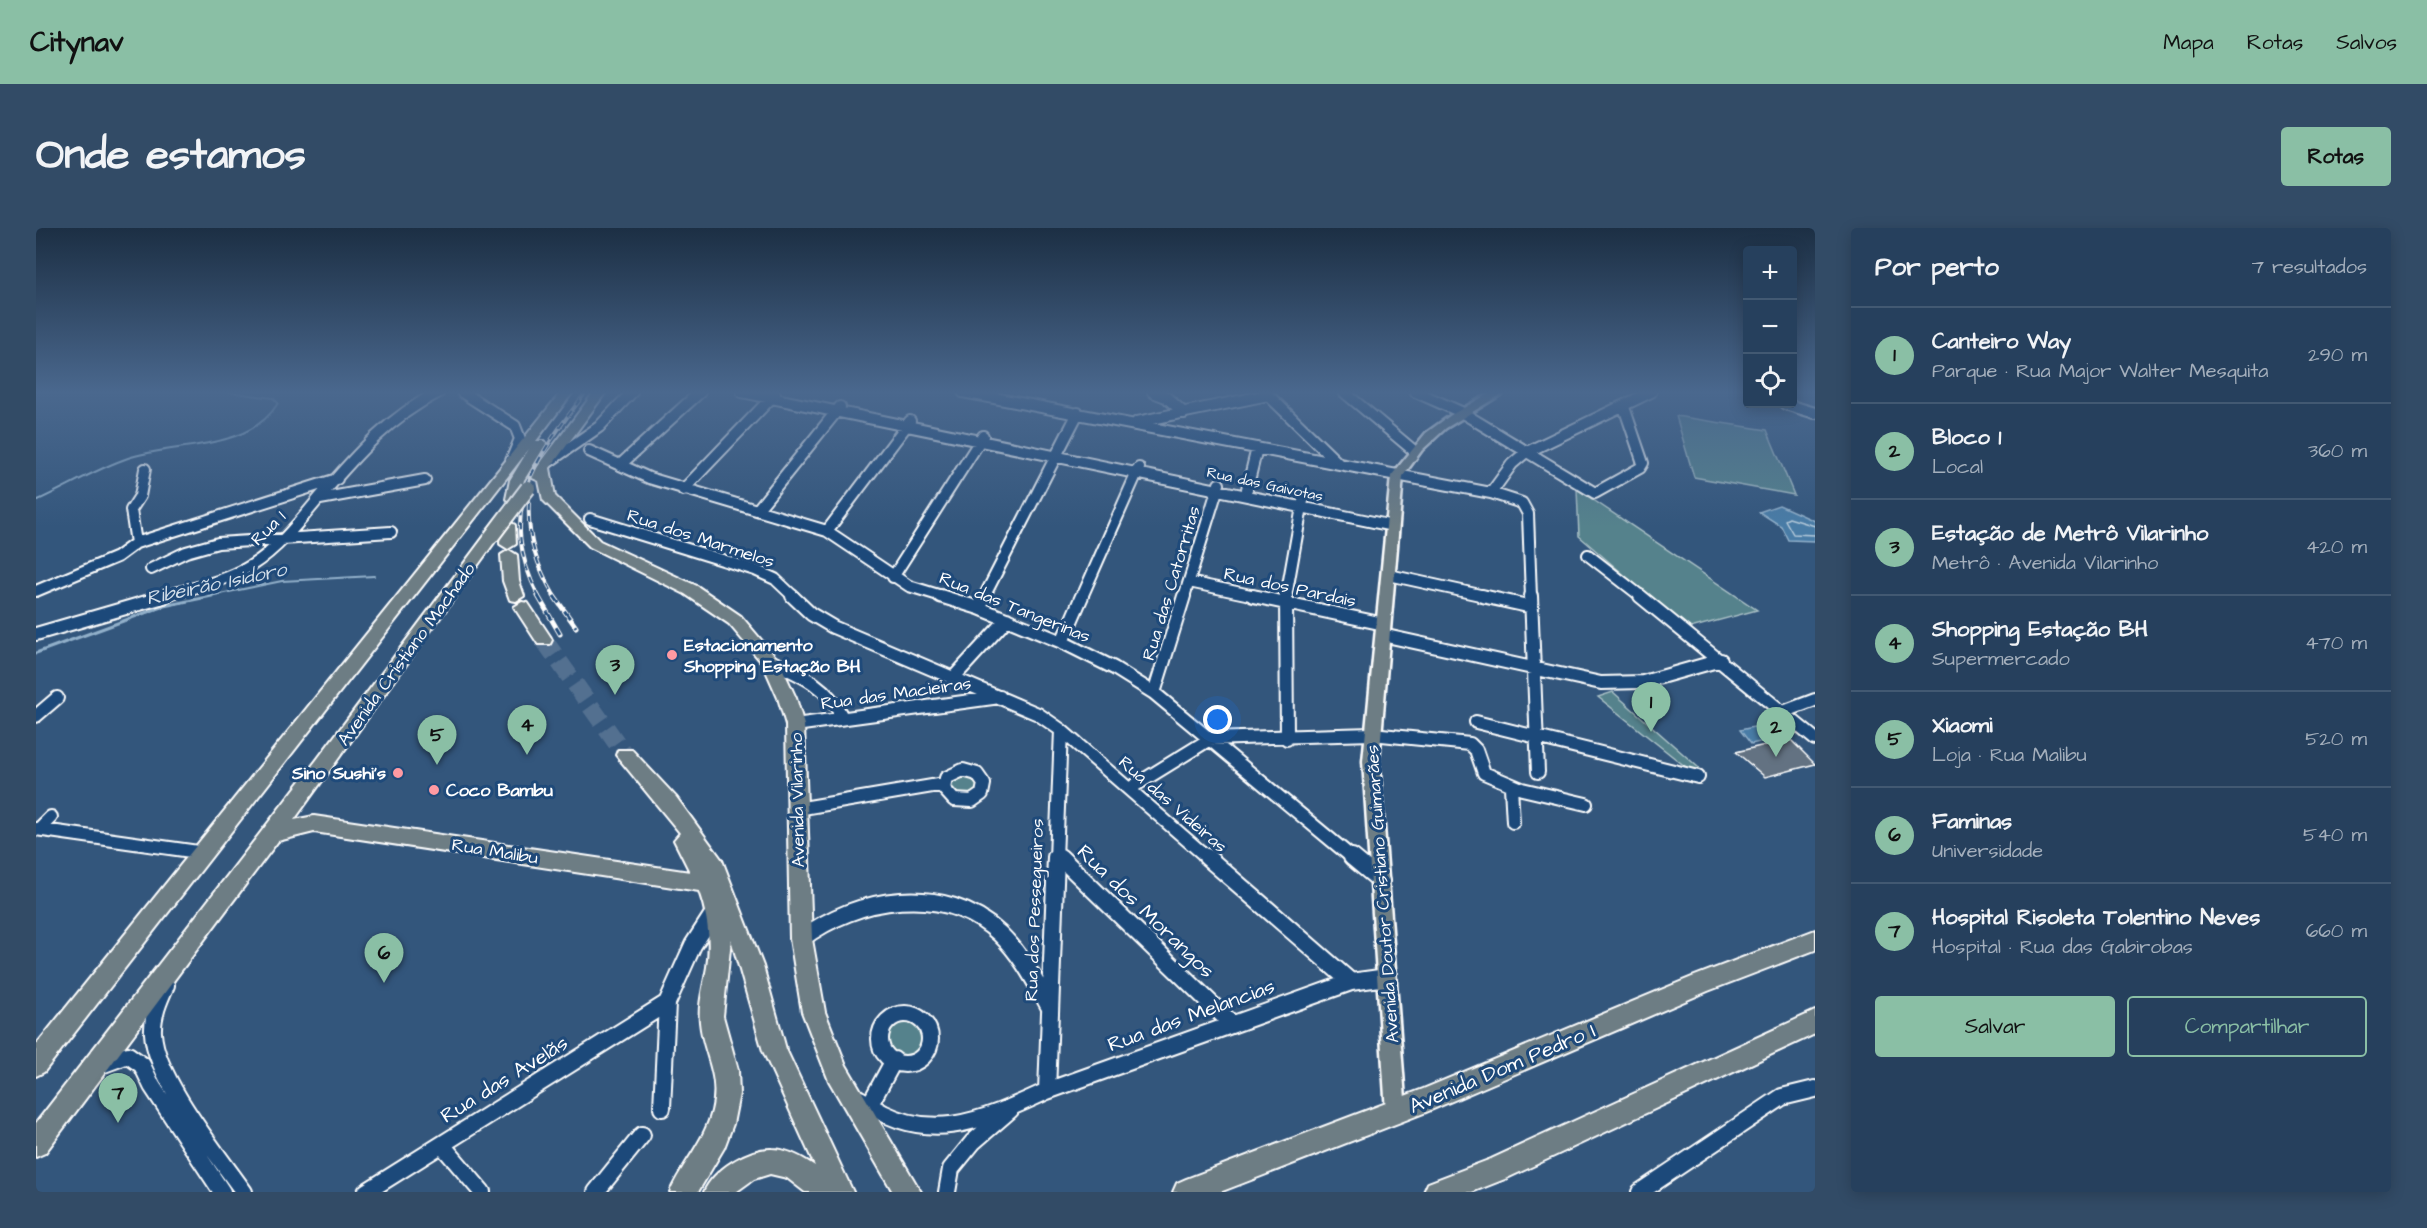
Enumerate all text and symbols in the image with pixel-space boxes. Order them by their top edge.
text: Citynav [30,23,124,62]
text: Mapa [2163,28,2214,57]
text: Rotas [2247,28,2303,57]
text: Salvos [2336,28,2397,57]
text: Onde estamos [36,127,306,185]
button: Rotas [2281,127,2391,186]
map controls [1743,246,1797,408]
button: + [1743,246,1797,300]
text: Por perto [1875,249,1999,285]
text: 7 resultados [2252,253,2367,281]
button: − [1743,300,1797,354]
text: Canteiro Way [1932,326,2071,357]
text: 1 [1893,341,1896,369]
text: 290 m [2308,341,2367,369]
button: locate [1743,354,1797,408]
text: Parque · Rua Major Walter Mesquita [1932,357,2268,385]
text: Bloco 1 [1932,422,2001,453]
text: 2 [1889,437,1900,465]
text: 360 m [2308,437,2367,465]
text: Local [1932,453,1983,481]
street label: Rua das Gaivotas [1205,462,1326,507]
street label: Rua dos Marmelos [624,503,778,574]
street label: Rua das Catorritas [1136,503,1207,663]
street label: Rua 1 [245,505,292,552]
text: Estação de Metrô Vilarinho [1932,518,2208,549]
text: 3 [1889,533,1900,561]
text: 420 m [2306,533,2367,561]
text: Metrô · Avenida Vilarinho [1932,549,2158,577]
water label: Ribeirão Isidoro [143,555,291,613]
street label: Avenida Cristiano Machado [331,558,481,751]
street label: Rua dos Pardais [1221,561,1358,614]
street label: Rua das Tangerinas [935,566,1094,650]
text: Shopping Estação BH [1932,614,2148,645]
text: 4 [1888,629,1901,657]
text: 470 m [2305,629,2367,657]
place label: Estacionamento Shopping Estação BH [683,633,861,680]
text: Supermercado [1932,645,2070,673]
pin: 3 [596,646,634,695]
marker: Estacionamento Shopping Estação BH [665,648,679,662]
street label: Rua das Macieiras [819,671,973,716]
pin: 1 [1632,682,1670,732]
your location [1203,705,1232,734]
pin: 4 [508,706,546,755]
pin: 2 [1756,708,1796,757]
text: Xiaomi [1932,710,1993,741]
pin: 5 [418,716,456,765]
text: 5 [1887,725,1902,753]
text: 520 m [2305,725,2367,753]
street label: Avenida Vilarinho [784,732,811,868]
text: Loja · Rua Malibu [1932,741,2087,769]
street label: Avenida Doutor Cristiano Guimarães [1360,744,1405,1044]
street label: Rua das Videiras [1113,750,1232,859]
place label: Sino Sushi's [291,761,386,786]
marker: Sino Sushi's [391,766,405,780]
place label: Coco Bambu [446,778,553,803]
marker: Coco Bambu [427,783,441,797]
text: Faminas [1932,806,2012,837]
street label: Rua dos Pessegueiros [1019,818,1051,1002]
text: 6 [1888,821,1901,849]
text: 540 m [2303,821,2367,849]
street label: Rua Malibu [450,832,540,871]
text: Universidade [1932,837,2043,865]
street label: Rua dos Morangos [1069,838,1221,986]
text: Hospital Risoleta Tolentino Neves [1932,902,2260,933]
text: 7 [1888,917,1901,945]
text: 660 m [2306,917,2367,945]
text: Hospital · Rua das Gabirobas [1932,933,2193,961]
pin: 6 [364,934,404,983]
street label: Rua das Melancias [1103,972,1279,1059]
button: Salvar [1875,996,2115,1057]
button: Compartilhar [2127,996,2367,1057]
street label: Avenida Dom Pedro I [1405,1016,1600,1121]
street label: Rua das Avelãs [435,1029,574,1130]
pin: 7 [98,1074,137,1123]

